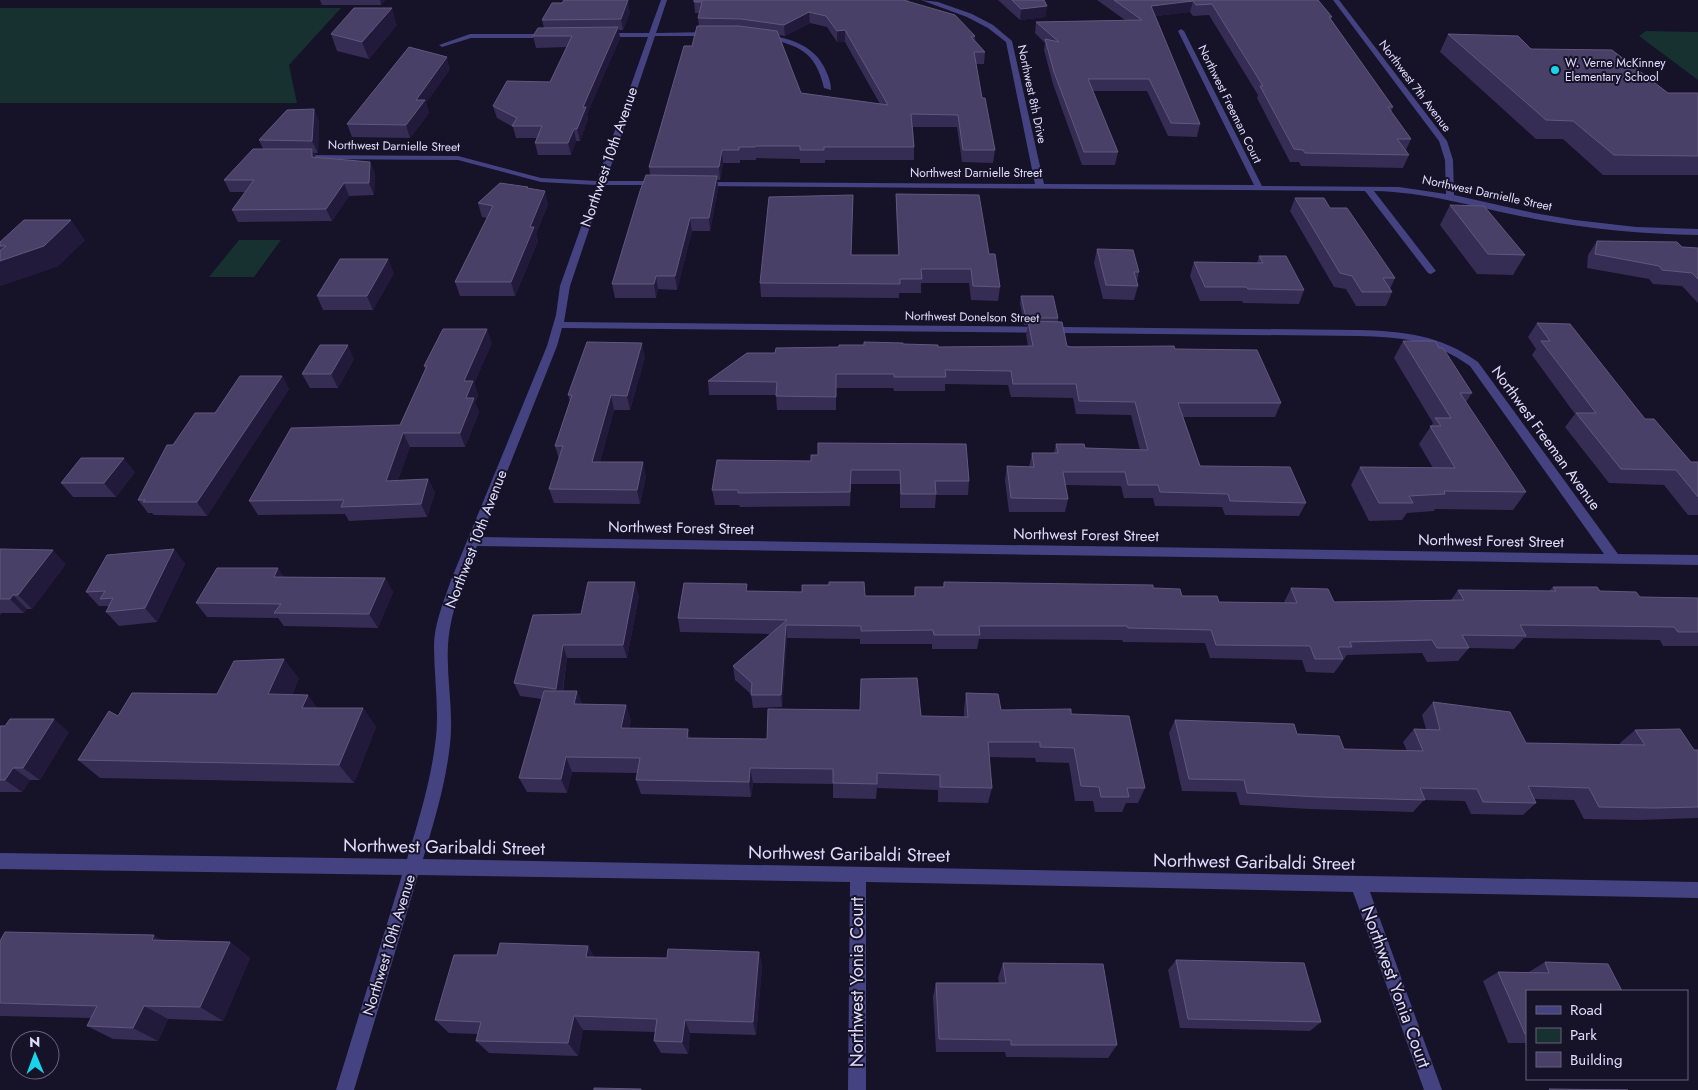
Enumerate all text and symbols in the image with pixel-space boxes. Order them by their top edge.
street label: Northwest 7th Avenue [1374,36,1456,136]
street label: Northwest Freeman Court [1193,42,1267,166]
street label: Northwest 8th Drive [1013,43,1051,145]
place label: W. Verne McKinney Elementary School [1565,54,1666,86]
marker: W. Verne McKinney Elementary School [1549,64,1561,76]
street label: Northwest 10th Avenue [575,84,643,230]
street label: Northwest Darnielle Street [328,136,460,156]
street label: Northwest Darnielle Street [910,164,1042,182]
street label: Northwest Darnielle Street [1420,170,1554,216]
street label: Northwest Donelson Street [905,307,1039,327]
street label: Northwest Freeman Avenue [1486,361,1606,515]
street label: Northwest 10th Avenue [439,466,513,611]
street label: Northwest Forest Street [608,516,755,540]
street label: Northwest Forest Street [1013,523,1160,547]
street label: Northwest Forest Street [1418,529,1565,553]
street label: Northwest Garibaldi Street [343,832,546,862]
street label: Northwest Garibaldi Street [748,839,951,869]
street label: Northwest Garibaldi Street [1153,847,1356,877]
street label: Northwest 10th Avenue [357,871,421,1018]
street label: Northwest Yonia Court [844,896,870,1067]
street label: Northwest Yonia Court [1355,903,1438,1072]
legend [1526,990,1688,1080]
text: Road [1570,999,1602,1021]
text: Park [1570,1024,1597,1046]
north arrow [10,1030,60,1080]
text: N [29,1032,41,1052]
text: Building [1570,1049,1622,1071]

